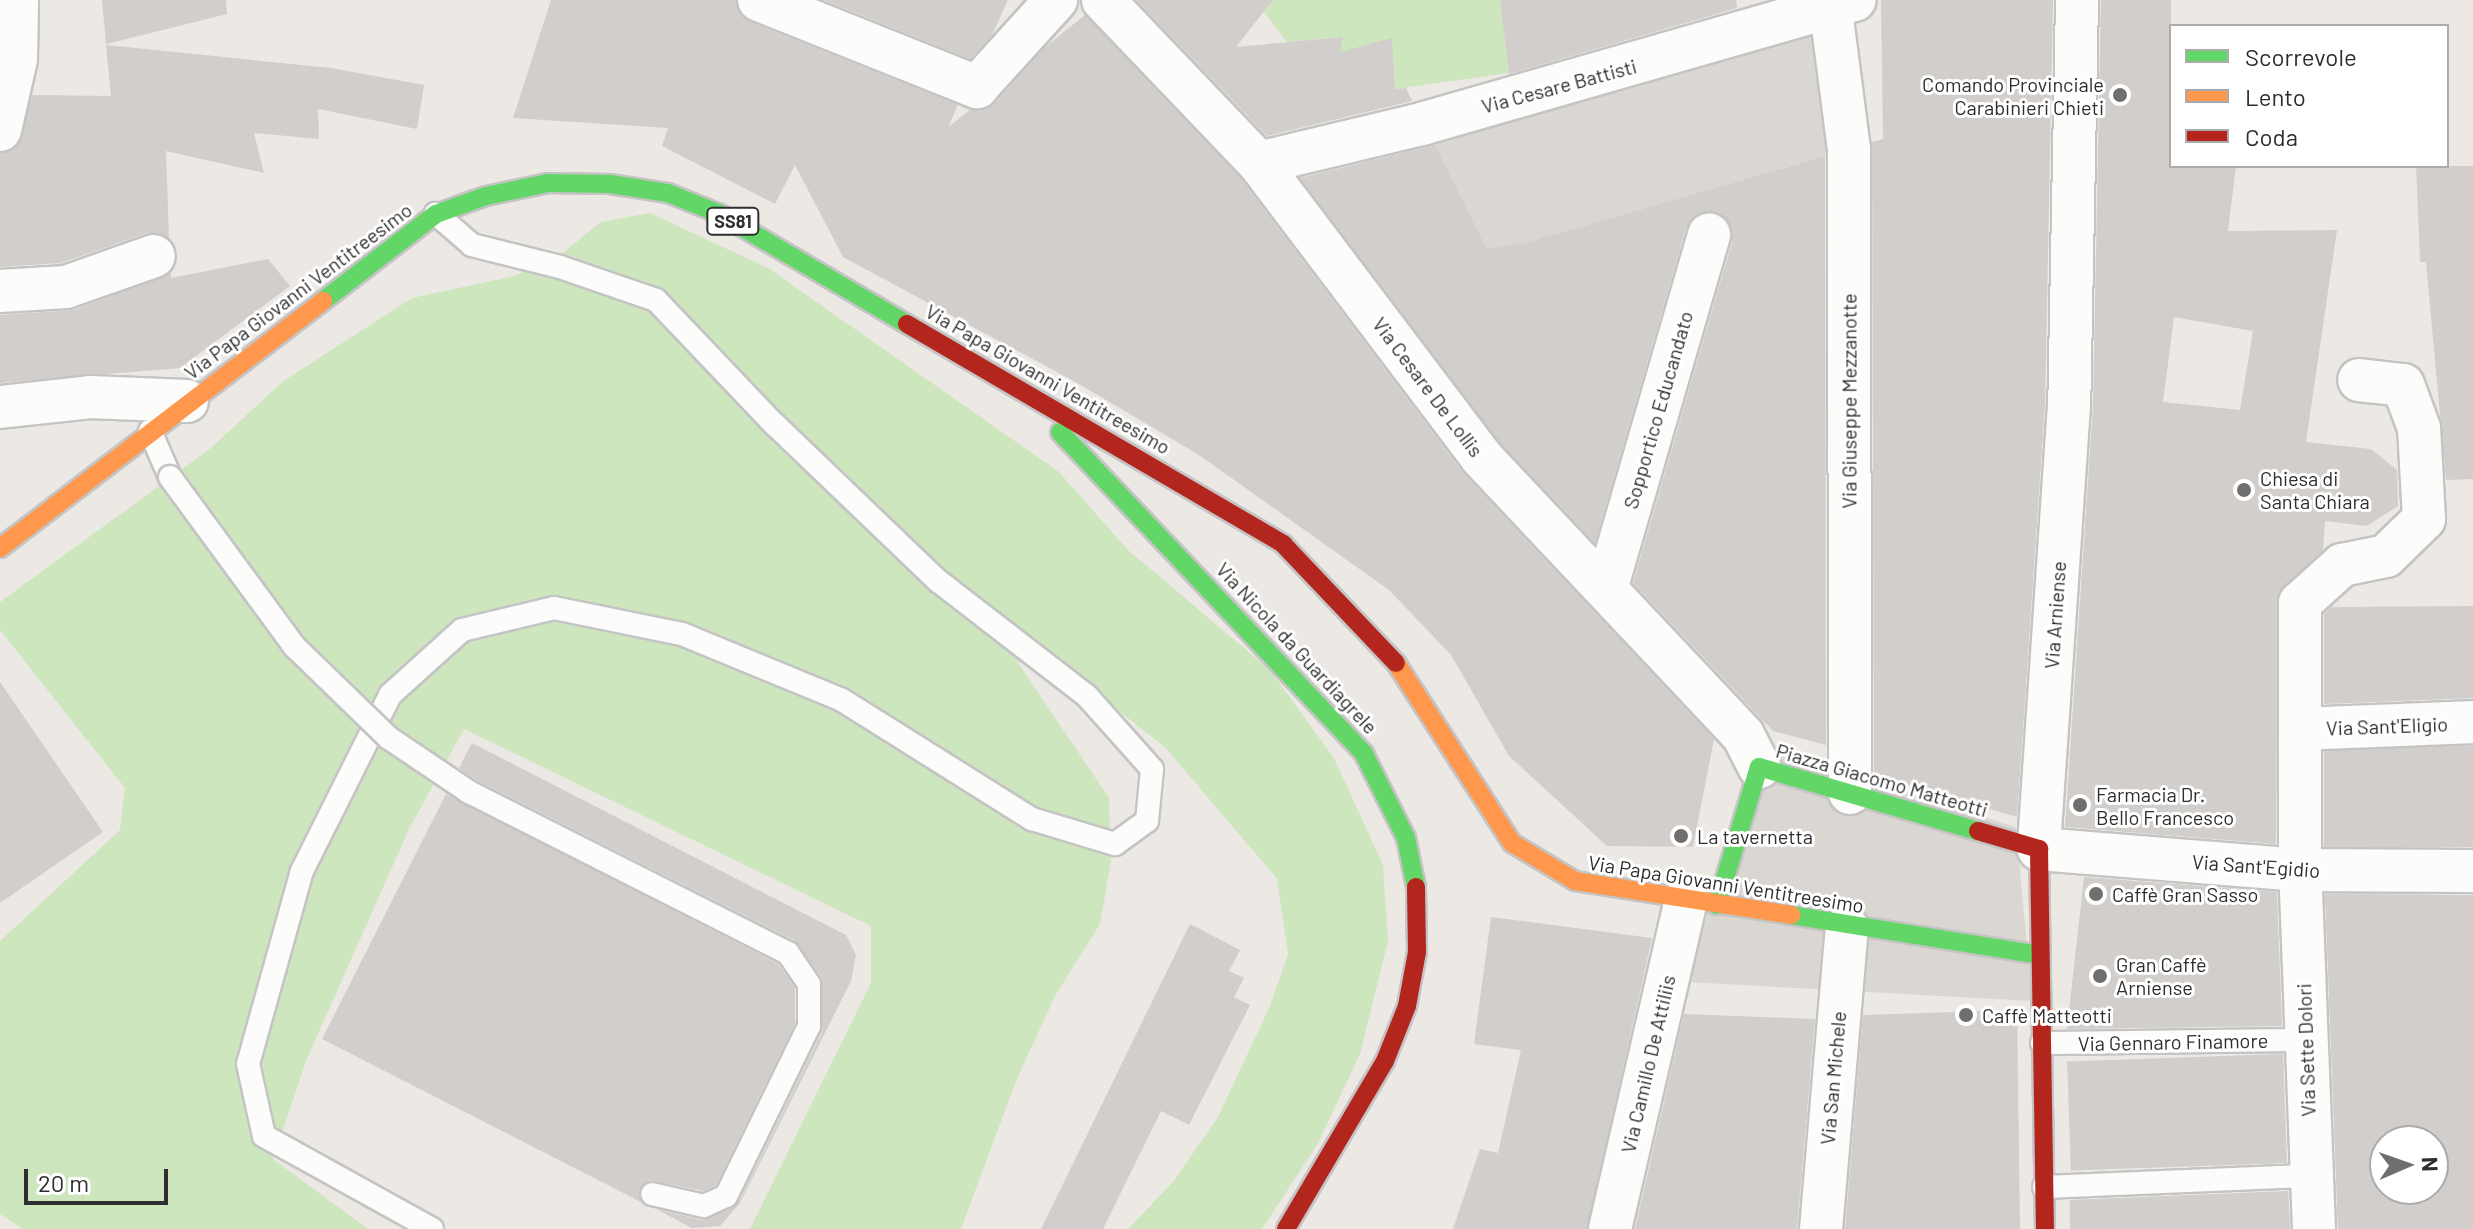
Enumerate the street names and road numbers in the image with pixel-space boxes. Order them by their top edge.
street label: Via Cesare Battisti [1479,54,1639,118]
street label: Via Papa Giovanni Ventitreesimo [180,198,416,384]
road number: SS81 [705,207,761,235]
street label: Via Giuseppe Mezzanotte [1837,293,1861,509]
street label: Via Papa Giovanni Ventitreesimo [921,299,1175,459]
street label: Sopportico Educandato [1618,308,1698,512]
street label: Via Cesare De Lollis [1368,312,1488,462]
street label: Via Nicola da Guardiagrele [1211,557,1383,739]
street label: Via Arniense [2039,560,2071,670]
street label: Via Sant'Eligio [2326,712,2448,740]
street label: Piazza Giacomo Matteotti [1773,738,1991,822]
street label: Via Papa Giovanni Ventitreesimo [1587,850,1865,918]
street label: Via Sant'Egidio [2191,850,2321,882]
street label: Via Camillo De Attiliis [1616,973,1680,1155]
street label: Via Sette Dolori [2292,983,2320,1117]
street label: Via San Michele [1815,1010,1851,1146]
street label: Via Gennaro Finamore [2078,1028,2268,1056]

